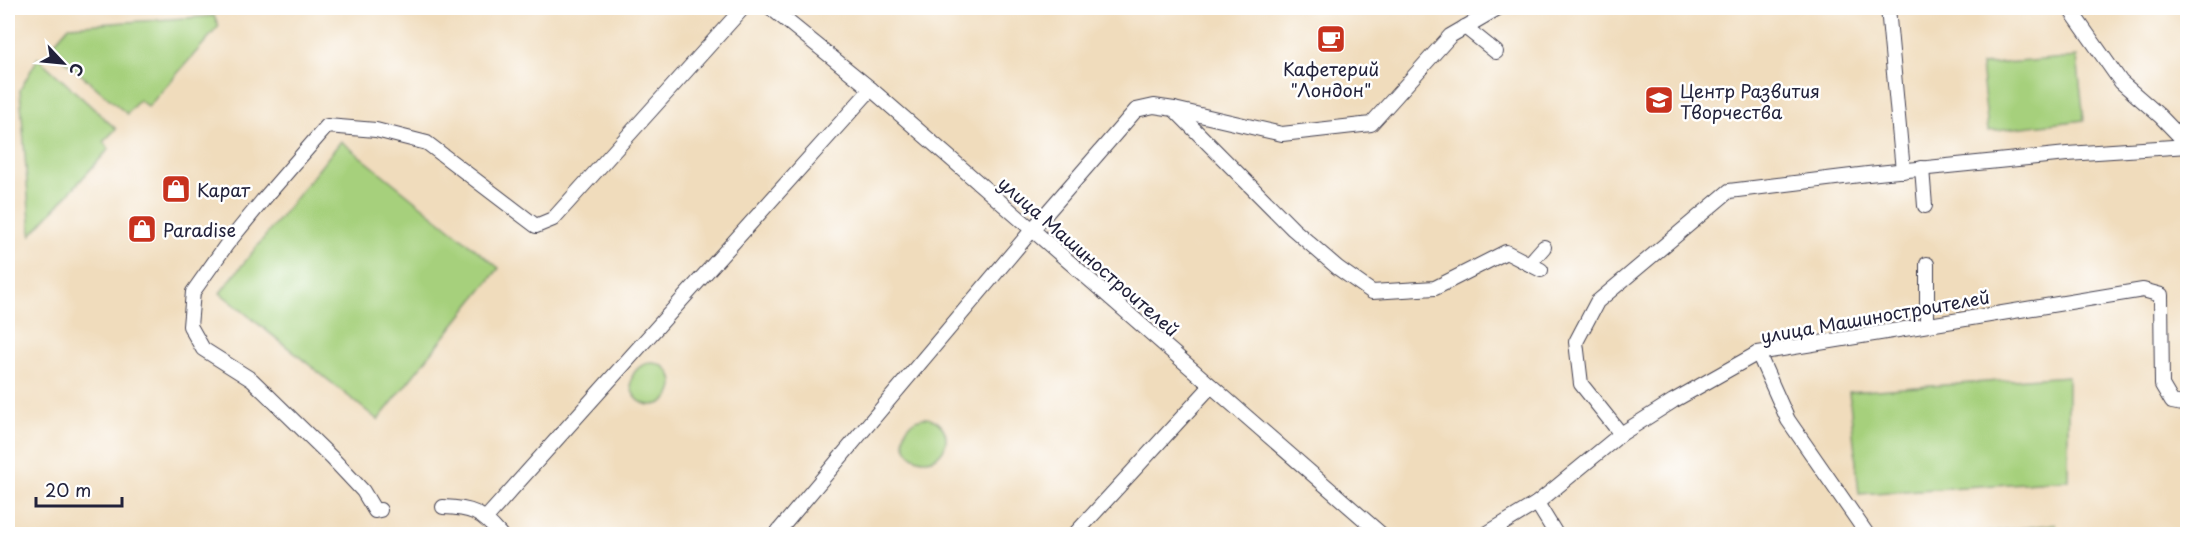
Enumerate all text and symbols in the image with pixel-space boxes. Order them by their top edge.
cafe icon: Кафетерий "Лондон" [1315,23,1347,55]
north arrow [33,33,93,93]
place label: Кафетерий "Лондон" [1283,55,1379,103]
text: С [64,59,91,81]
place label: Центр Развития Творчества [1680,77,1820,125]
school or university icon: Центр Развития Творчества [1643,84,1675,116]
street label: улица Машиностроителей [992,170,1186,342]
shop icon: Карат [160,173,192,205]
place label: Карат [197,176,251,203]
shop icon: Paradise [126,213,158,245]
place label: Paradise [163,216,236,243]
street label: улица Машиностроителей [1758,283,1992,349]
scale bar [36,470,122,508]
text: 20 m [45,476,91,503]

